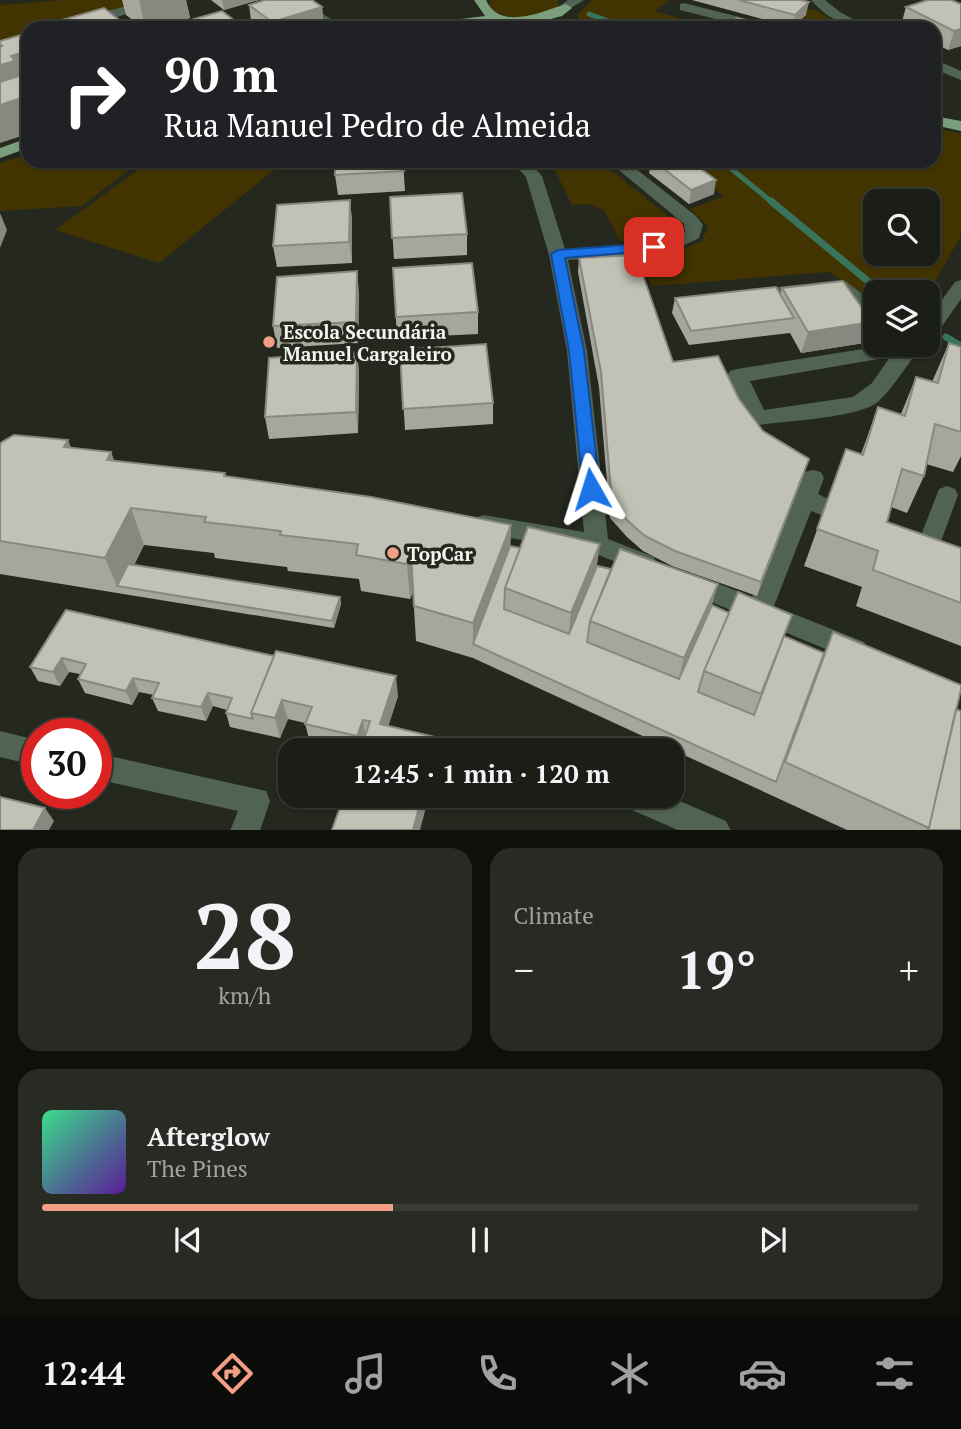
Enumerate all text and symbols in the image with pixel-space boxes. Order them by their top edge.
text: 90 m [164,41,278,106]
icon: right [49,49,140,140]
text: Rua Manuel Pedro de Almeida [164,104,591,146]
map controls [863,189,940,357]
button: search [863,189,940,266]
pin [624,217,684,277]
icon: arrive [635,228,673,266]
button: layers [863,280,940,357]
place label: Escola Secundária Manuel Cargaleiro [283,319,452,366]
marker: Escola Secundária Manuel Cargaleiro [261,334,277,350]
position arrow [554,452,628,526]
place label: TopCar [407,541,473,566]
marker: TopCar [385,545,401,561]
speed limit sign: 30 [21,718,112,809]
text: 12:45 · 1 min · 120 m [352,756,610,790]
text: 28 [193,874,296,995]
text: Climate [514,900,594,931]
text: 19° [676,935,756,1004]
text: − [514,945,534,995]
text: + [899,945,919,995]
text: km/h [218,980,271,1011]
text: Afterglow [147,1119,270,1153]
text: The Pines [147,1153,248,1184]
icon: previous [169,1221,207,1259]
icon: pause [461,1221,499,1259]
icon: next [754,1221,792,1259]
icon: directions [208,1349,257,1398]
icon: music [341,1349,390,1398]
icon: phone [473,1349,522,1398]
icon: climate [605,1349,654,1398]
icon: car [738,1349,787,1398]
icon: filters [870,1349,919,1398]
text: 12:44 [42,1352,125,1394]

